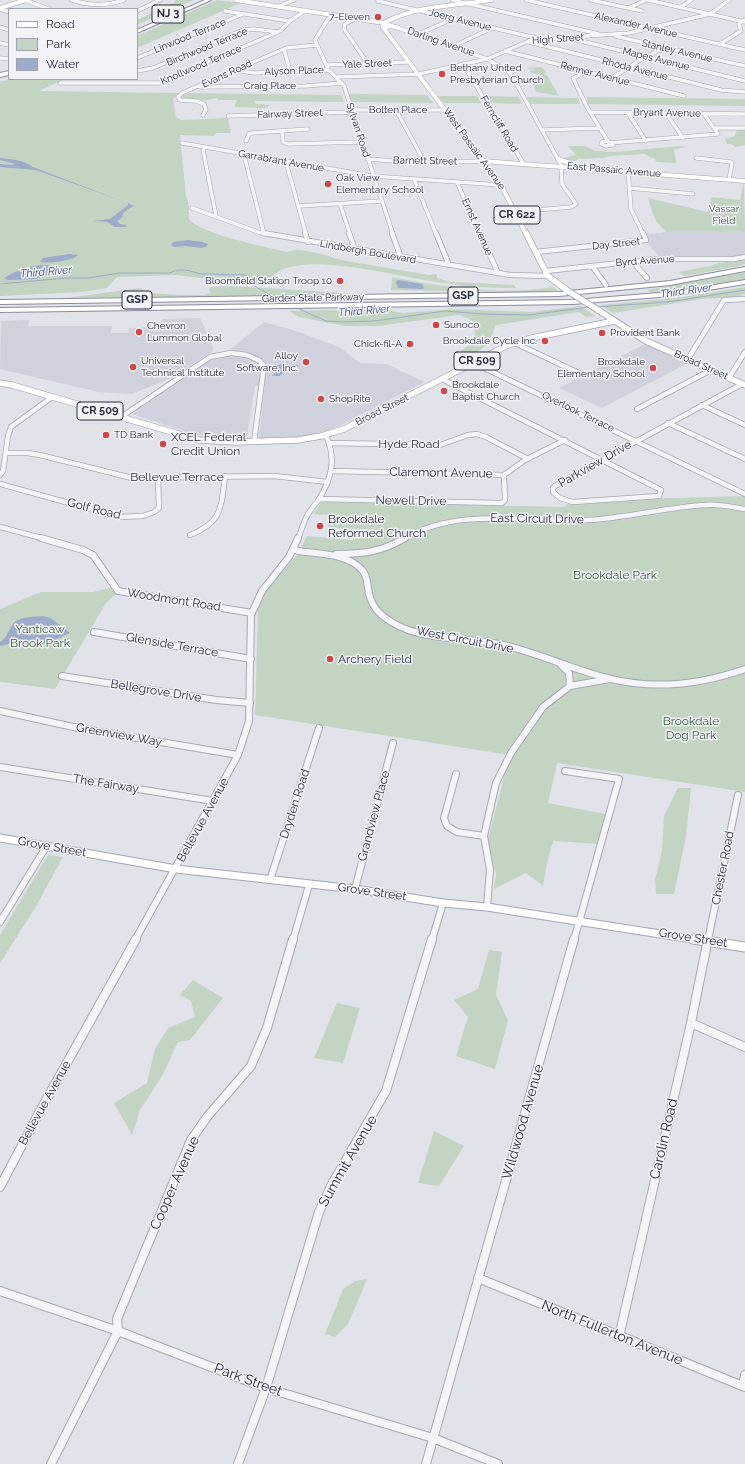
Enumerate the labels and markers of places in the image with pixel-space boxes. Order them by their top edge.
place label: 7-Eleven [329,11,370,23]
marker: 7-Eleven [373,12,383,22]
place label: Bethany United Presbyterian Church [450,62,544,86]
marker: Bethany United Presbyterian Church [437,69,447,79]
place label: Oak View Elementary School [336,172,424,196]
marker: Oak View Elementary School [323,179,333,189]
place label: Bloomfield Station Troop 10 [205,275,332,287]
marker: Bloomfield Station Troop 10 [335,276,345,286]
place label: Sunoco [444,319,479,331]
place label: Chevron Lummon Global [147,320,222,344]
marker: Sunoco [431,320,441,330]
marker: Chevron Lummon Global [134,327,144,337]
place label: Provident Bank [610,327,680,339]
marker: Provident Bank [597,328,607,338]
place label: Brookdale Cycle Inc. [443,335,537,347]
marker: Brookdale Cycle Inc. [540,336,550,346]
place label: Chick-fil-A [354,338,402,350]
marker: Chick-fil-A [405,339,415,349]
place label: Alloy Software, Inc. [236,350,298,374]
place label: Universal Technical Institute [141,355,224,378]
place label: Brookdale Elementary School [557,356,645,380]
marker: Alloy Software, Inc. [301,357,311,367]
marker: Universal Technical Institute [128,362,138,372]
marker: Brookdale Elementary School [648,363,658,373]
place label: Brookdale Baptist Church [452,379,520,402]
marker: Brookdale Baptist Church [439,386,449,396]
place label: ShopRite [329,393,371,405]
marker: ShopRite [316,394,326,404]
place label: TD Bank [114,429,153,441]
marker: TD Bank [101,430,111,440]
place label: XCEL Federal Credit Union [171,430,246,458]
marker: XCEL Federal Credit Union [158,439,168,449]
place label: Brookdale Reformed Church [328,512,426,540]
marker: Brookdale Reformed Church [315,521,325,531]
place label: Archery Field [338,652,412,666]
marker: Archery Field [325,654,335,664]

